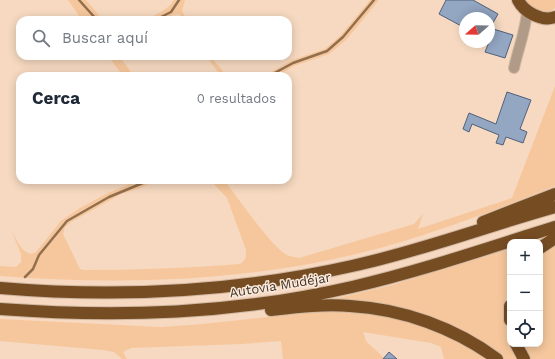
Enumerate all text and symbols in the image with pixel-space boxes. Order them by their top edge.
north arrow [459,12,495,48]
search box [16,16,292,60]
icon: search [30,27,52,49]
text: Buscar aquí [62,29,148,47]
text: Cerca [32,88,80,108]
text: 0 resultados [197,91,276,106]
map controls [507,239,543,347]
button: + [507,239,543,275]
street label: Autovía Mudéjar [228,270,332,300]
button: − [507,275,543,311]
button: locate [507,311,543,347]

